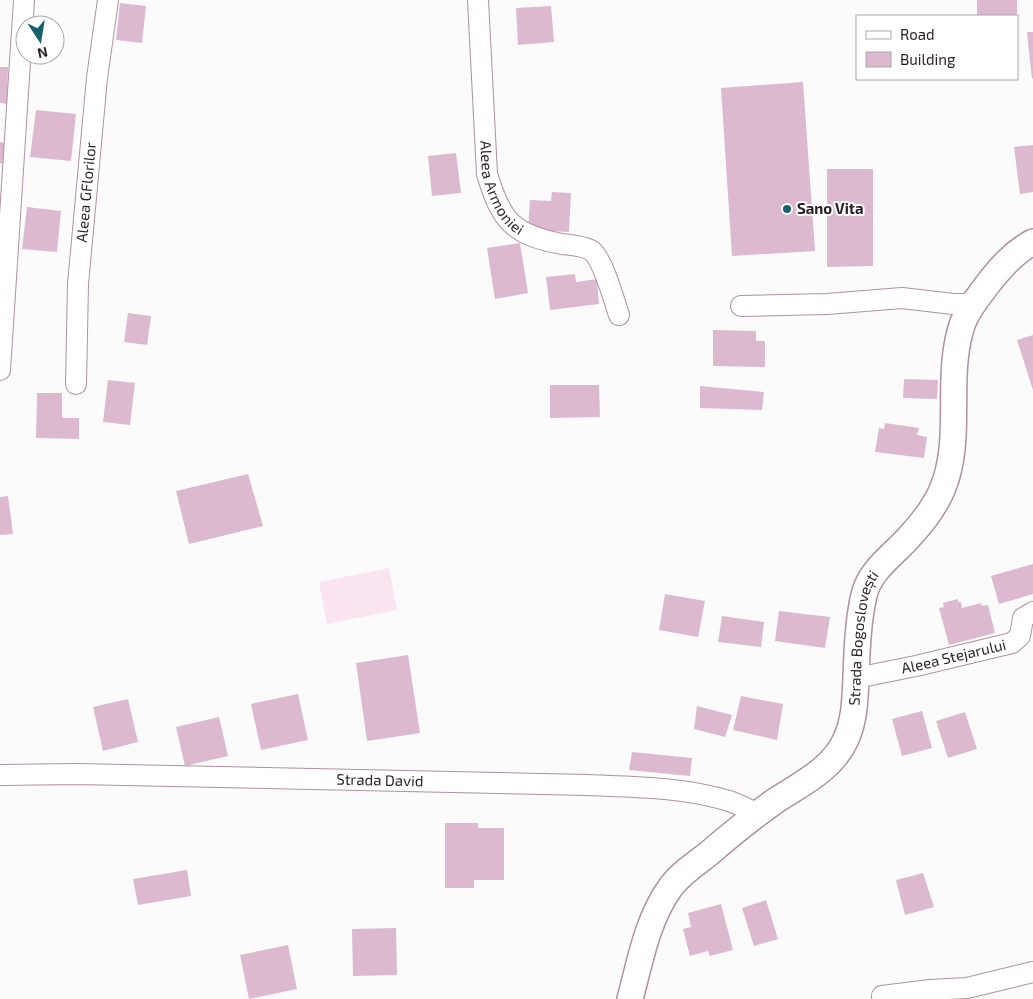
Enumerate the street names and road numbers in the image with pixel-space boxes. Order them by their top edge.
street label: Aleea Armoniei [477,140,527,238]
street label: Aleea GFlorilor [72,141,99,243]
street label: Strada Bogoslovești [844,566,882,706]
street label: Aleea Stejarului [900,635,1008,677]
street label: Strada David [336,770,424,789]

